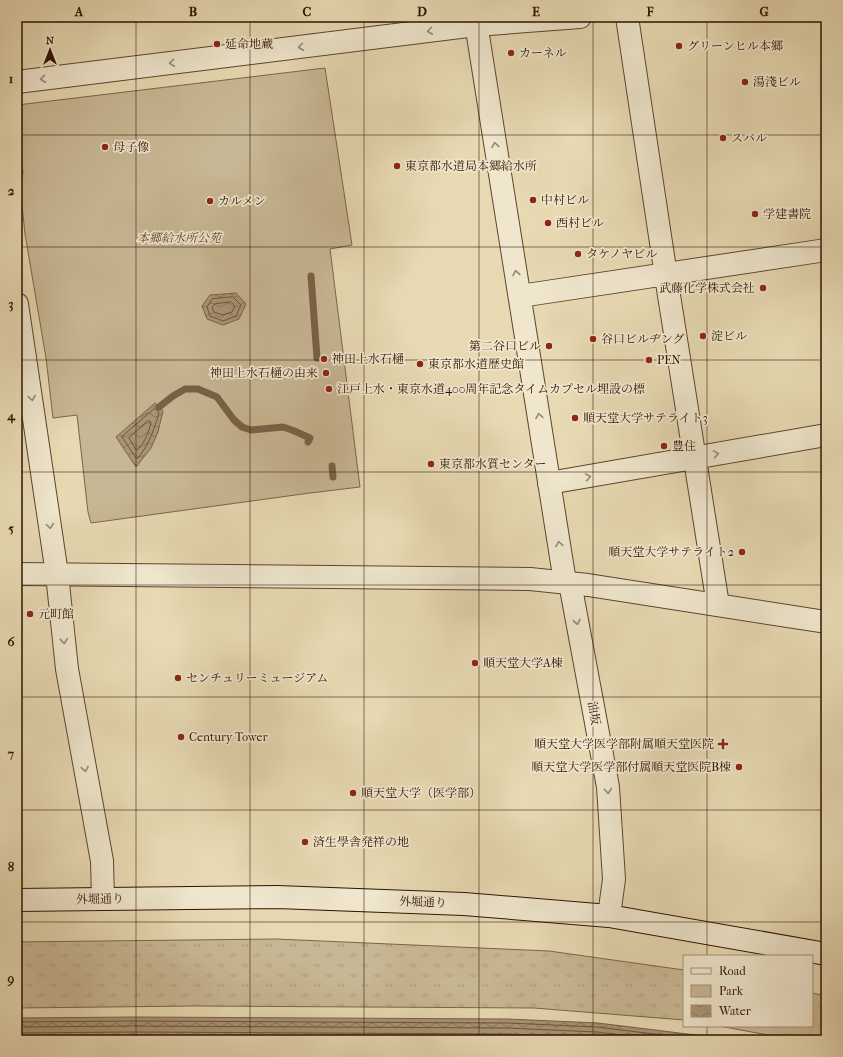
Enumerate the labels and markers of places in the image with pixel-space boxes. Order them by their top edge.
place label: 延命地蔵 [225,37,273,51]
marker: 延命地蔵 [212,39,222,49]
place label: グリーンヒル本郷 [687,39,784,53]
marker: グリーンヒル本郷 [674,41,684,51]
place label: カーネル [519,46,566,60]
marker: カーネル [506,48,516,58]
place label: 湯淺ビル [753,75,801,89]
marker: 湯淺ビル [740,77,750,87]
place label: スバル [731,131,767,145]
marker: スバル [718,133,728,143]
place label: 母子像 [113,140,149,154]
marker: 母子像 [100,142,110,152]
place label: 東京都水道局本郷給水所 [405,159,537,173]
marker: 東京都水道局本郷給水所 [392,161,402,171]
place label: 中村ビル [541,193,589,207]
place label: カルメン [218,194,266,208]
marker: 中村ビル [528,195,538,205]
marker: カルメン [205,196,215,206]
place label: 学建書院 [763,207,811,221]
marker: 学建書院 [750,209,760,219]
place label: 西村ビル [556,216,604,230]
marker: 西村ビル [543,218,553,228]
place label: タケノヤビル [586,247,657,261]
marker: タケノヤビル [573,249,583,259]
place label: 武藤化学株式会社 [659,281,755,295]
marker: 武藤化学株式会社 [758,283,768,293]
place label: 淀ビル [711,329,747,343]
marker: 淀ビル [698,331,708,341]
place label: 谷口ビルヂング [601,332,685,346]
marker: 谷口ビルヂング [588,334,598,344]
place label: 第二谷口ビル [469,339,541,353]
marker: 第二谷口ビル [544,341,554,351]
place label: 神田上水石樋 [332,352,404,366]
place label: PEN [657,353,681,367]
marker: 神田上水石樋 [319,354,329,364]
marker: PEN [644,355,654,365]
place label: 東京都水道歴史館 [428,357,524,371]
marker: 東京都水道歴史館 [415,359,425,369]
place label: 神田上水石樋の由来 [210,366,318,380]
marker: 神田上水石樋の由来 [321,368,331,378]
place label: 江戸上水・東京水道400周年記念タイムカプセル埋設の標 [337,382,645,396]
marker: 江戸上水・東京水道400周年記念タイムカプセル埋設の標 [324,384,334,394]
place label: 順天堂大学サテライト3 [583,411,708,425]
marker: 順天堂大学サテライト3 [570,413,580,423]
place label: 豊住 [672,439,696,453]
marker: 豊住 [659,441,669,451]
place label: 東京都水質センター [439,457,547,471]
marker: 東京都水質センター [426,459,436,469]
place label: 順天堂大学サテライト2 [608,545,734,559]
marker: 順天堂大学サテライト2 [737,547,747,557]
place label: 元町館 [38,607,74,621]
marker: 元町館 [25,609,35,619]
place label: 順天堂大学A棟 [483,656,563,670]
marker: 順天堂大学A棟 [470,658,480,668]
place label: センチュリーミュージアム [186,671,328,685]
marker: センチュリーミュージアム [173,673,183,683]
place label: Century Tower [189,730,268,744]
marker: Century Tower [176,732,186,742]
place label: 順天堂大学医学部附属順天堂医院 [534,737,714,751]
marker: 順天堂大学医学部附属順天堂医院 [717,738,729,750]
place label: 順天堂大学医学部付属順天堂医院B棟 [531,760,731,774]
marker: 順天堂大学医学部付属順天堂医院B棟 [734,762,744,772]
place label: 順天堂大学（医学部） [361,786,481,800]
marker: 順天堂大学（医学部） [348,788,358,798]
place label: 済生學舎発祥の地 [313,835,409,849]
marker: 済生學舎発祥の地 [300,837,310,847]

